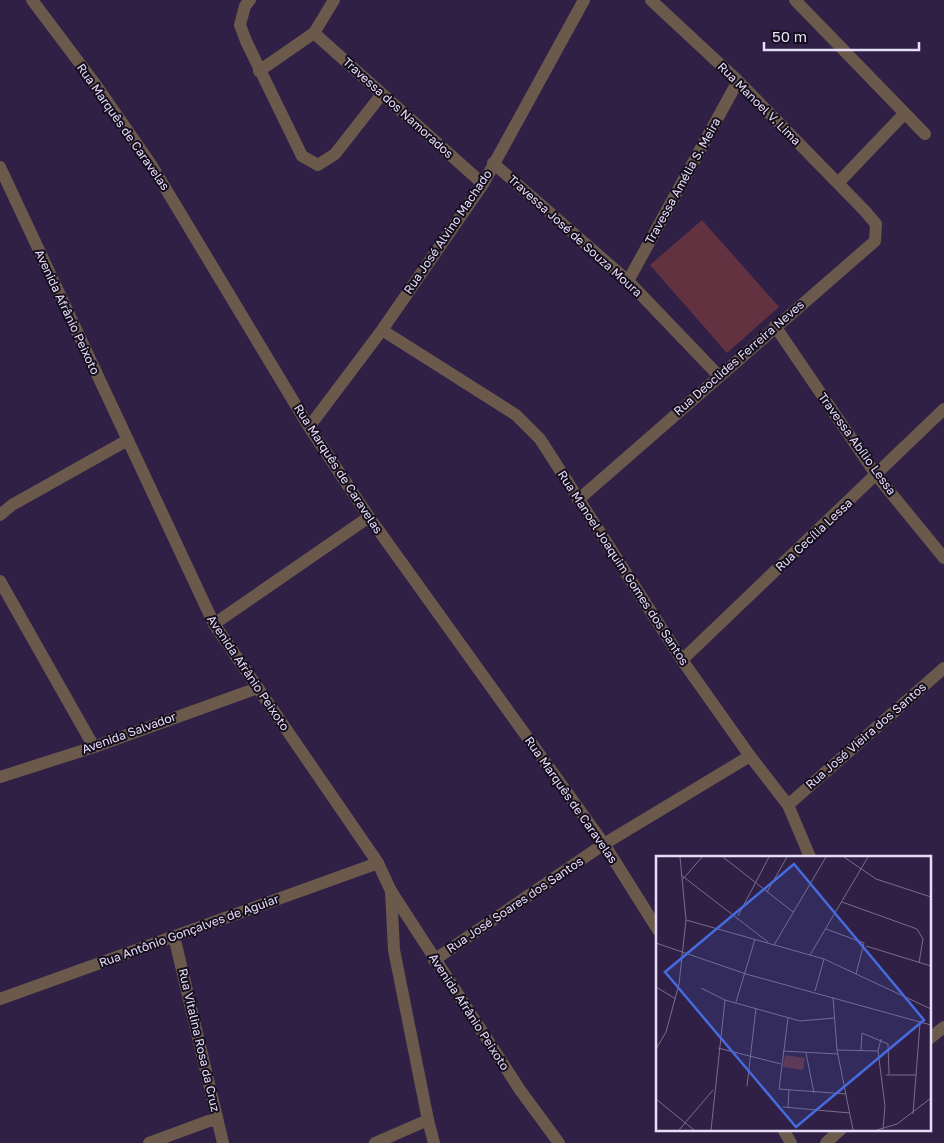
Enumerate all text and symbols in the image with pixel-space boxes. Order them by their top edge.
scale bar [764,20,919,52]
text: 50 m [772,27,807,45]
street label: Travessa dos Namorados [340,54,457,161]
street label: Rua Manoel V. Lima [715,59,804,148]
street label: Rua Marquês de Caravelas [74,60,173,193]
street label: Travessa Amélia S. Meira [642,115,724,246]
street label: Rua José Alvino Machado [400,167,495,297]
street label: Travessa José de Souza Moura [505,171,645,300]
street label: Avenida Afrânio Peixoto [32,247,103,377]
street label: Rua Deoclides Ferreira Neves [670,297,807,418]
street label: Travessa Abílio Lessa [815,390,900,498]
street label: Rua Marquês de Caravelas [291,401,386,536]
street label: Rua Manoel Joaquim Gomes dos Santos [555,468,692,668]
street label: Rua Cecília Lessa [772,495,855,574]
street label: Avenida Afrânio Peixoto [204,612,293,733]
street label: Rua José Vieira dos Santos [802,679,929,792]
street label: Avenida Salvador [80,708,178,757]
street label: Rua Marquês de Caravelas [522,733,621,866]
street label: Rua José Soares dos Santos [443,853,586,956]
inset map [656,856,932,1130]
street label: Rua Antônio Gonçalves de Aguiar [97,891,281,970]
street label: Avenida Afrânio Peixoto [426,950,513,1073]
street label: Rua Vitalina Rosa da Cruz [176,967,223,1113]

